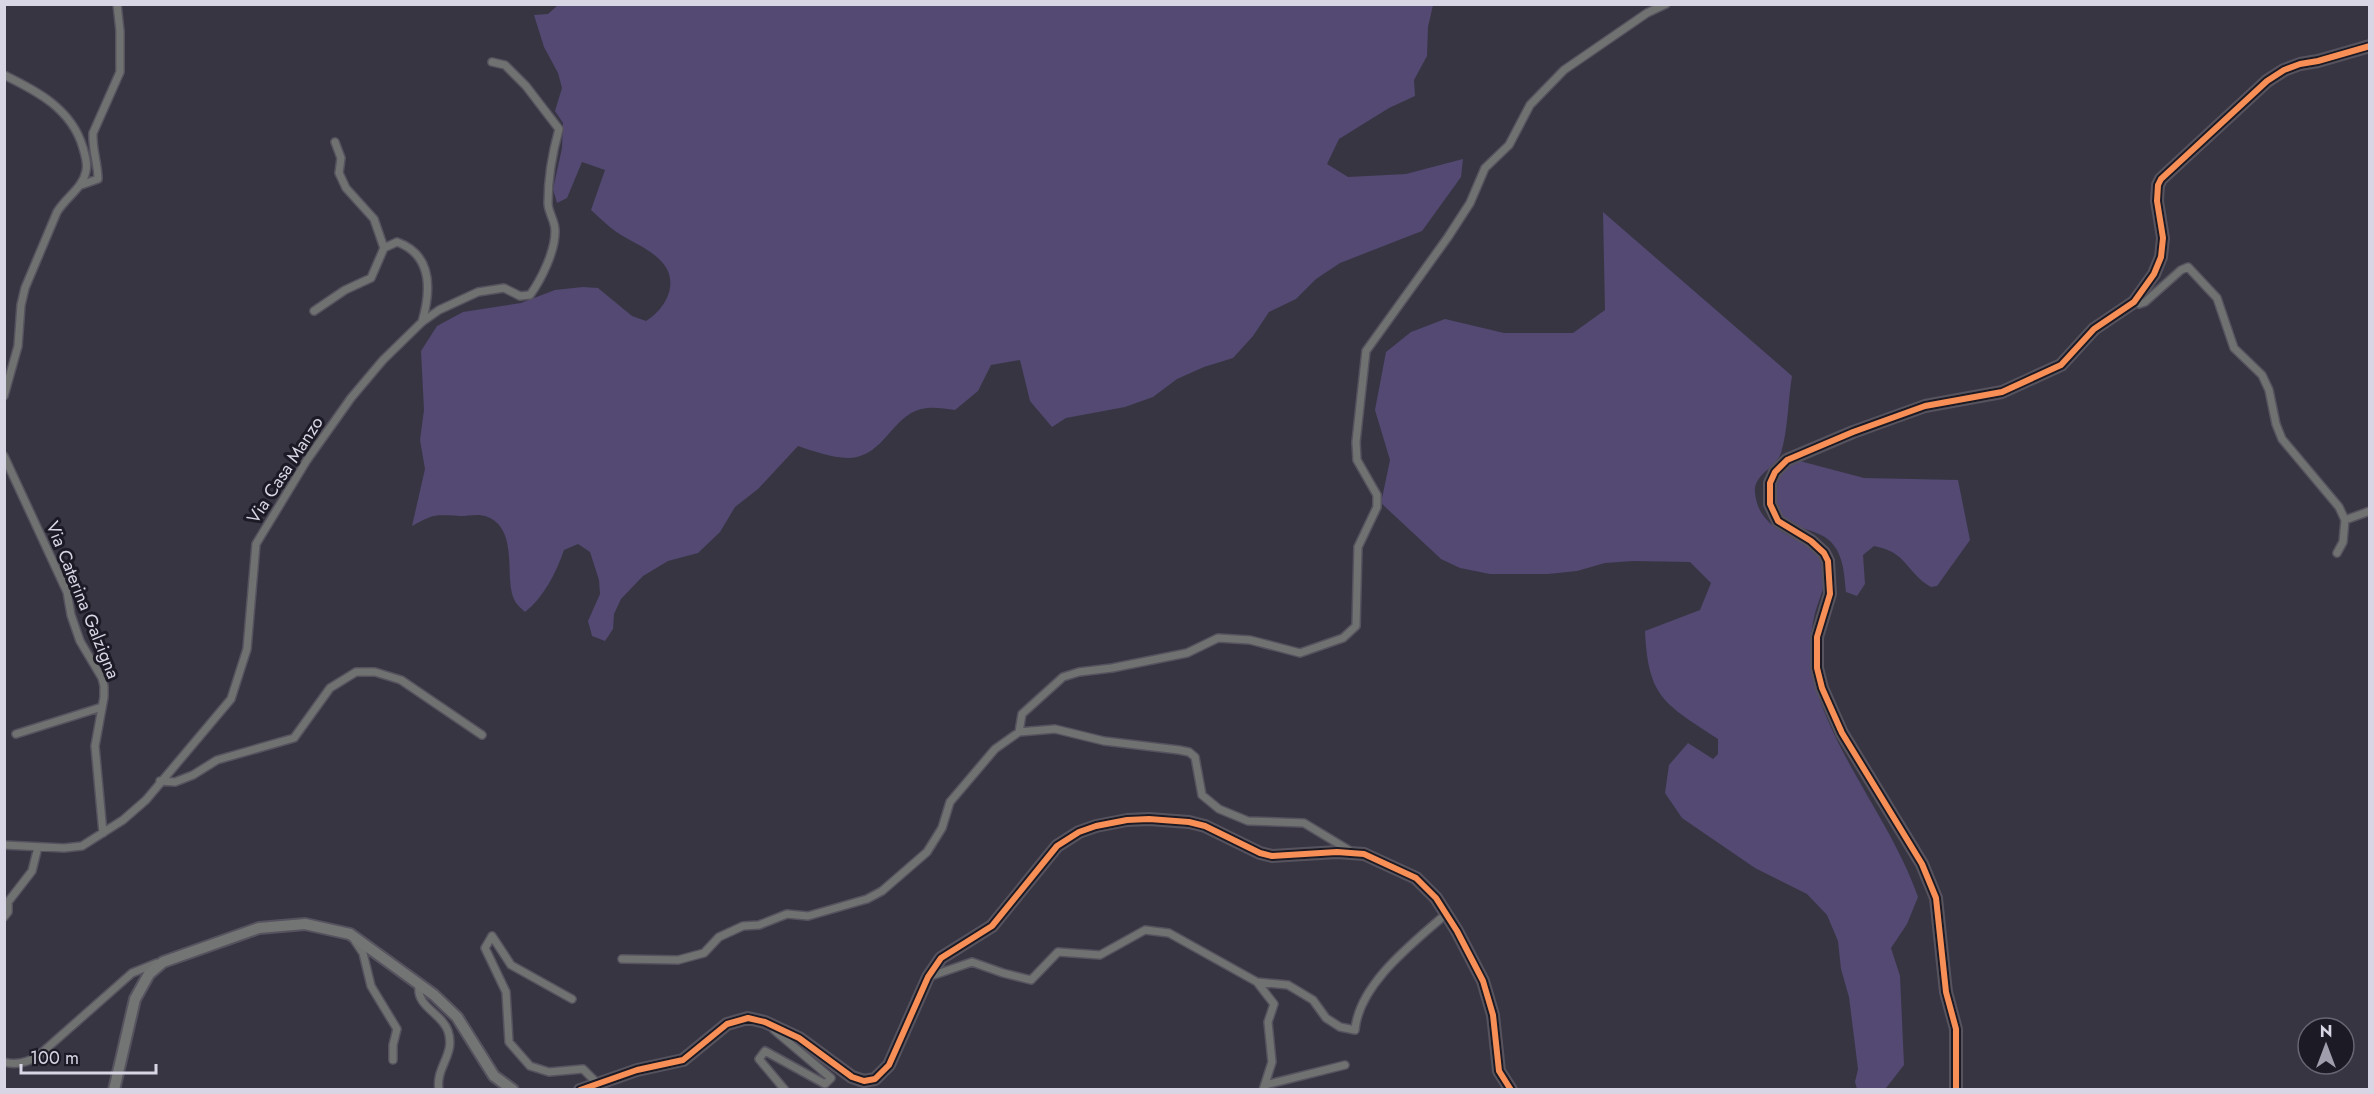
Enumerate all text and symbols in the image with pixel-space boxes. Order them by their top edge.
street label: Via Casa Manzo [240,411,330,529]
street label: Via Caterina Galzigna [40,517,126,683]
north arrow [2296,1016,2356,1076]
text: N [2320,1020,2332,1043]
scale bar [21,1037,156,1075]
text: 100 m [30,1045,79,1071]

